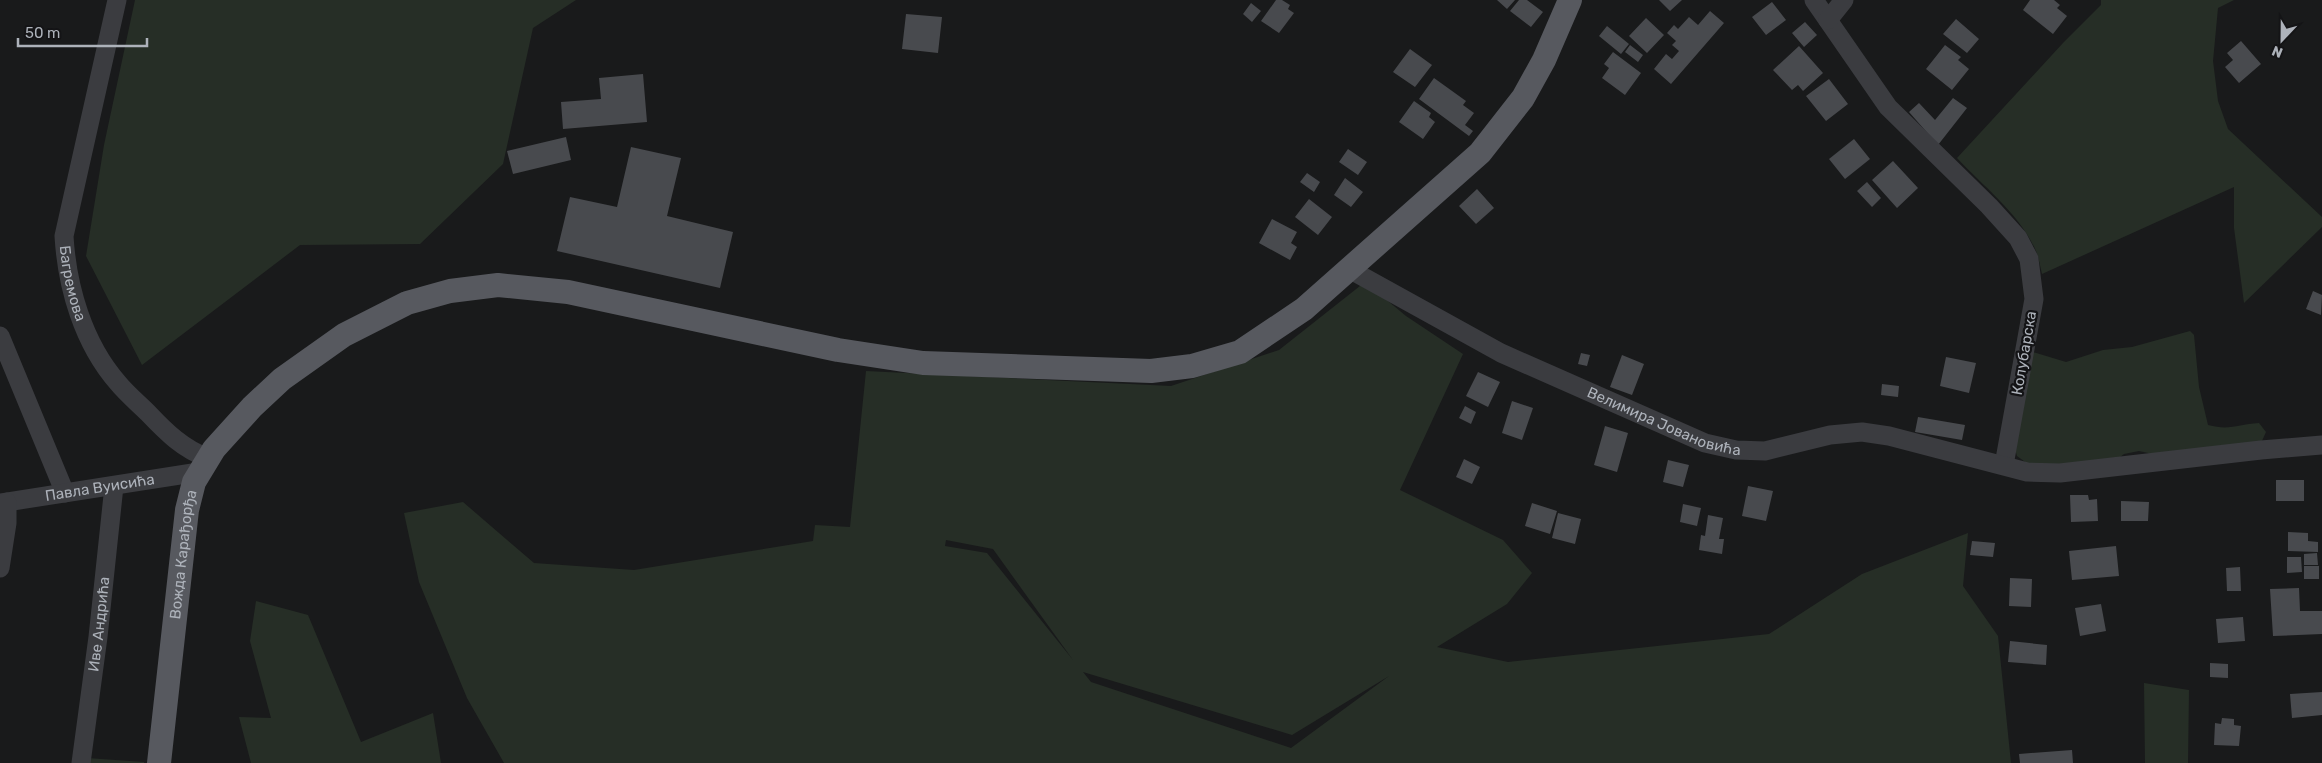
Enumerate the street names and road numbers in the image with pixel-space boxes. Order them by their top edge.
street label: Багремова [56,244,90,324]
street label: Колубарска [2008,310,2040,396]
street label: Велимира Јовановића [1584,383,1741,459]
street label: Павла Вуисића [44,470,156,505]
street label: Вожда Карађорђа [166,488,201,620]
street label: Иве Андрића [84,576,113,673]

